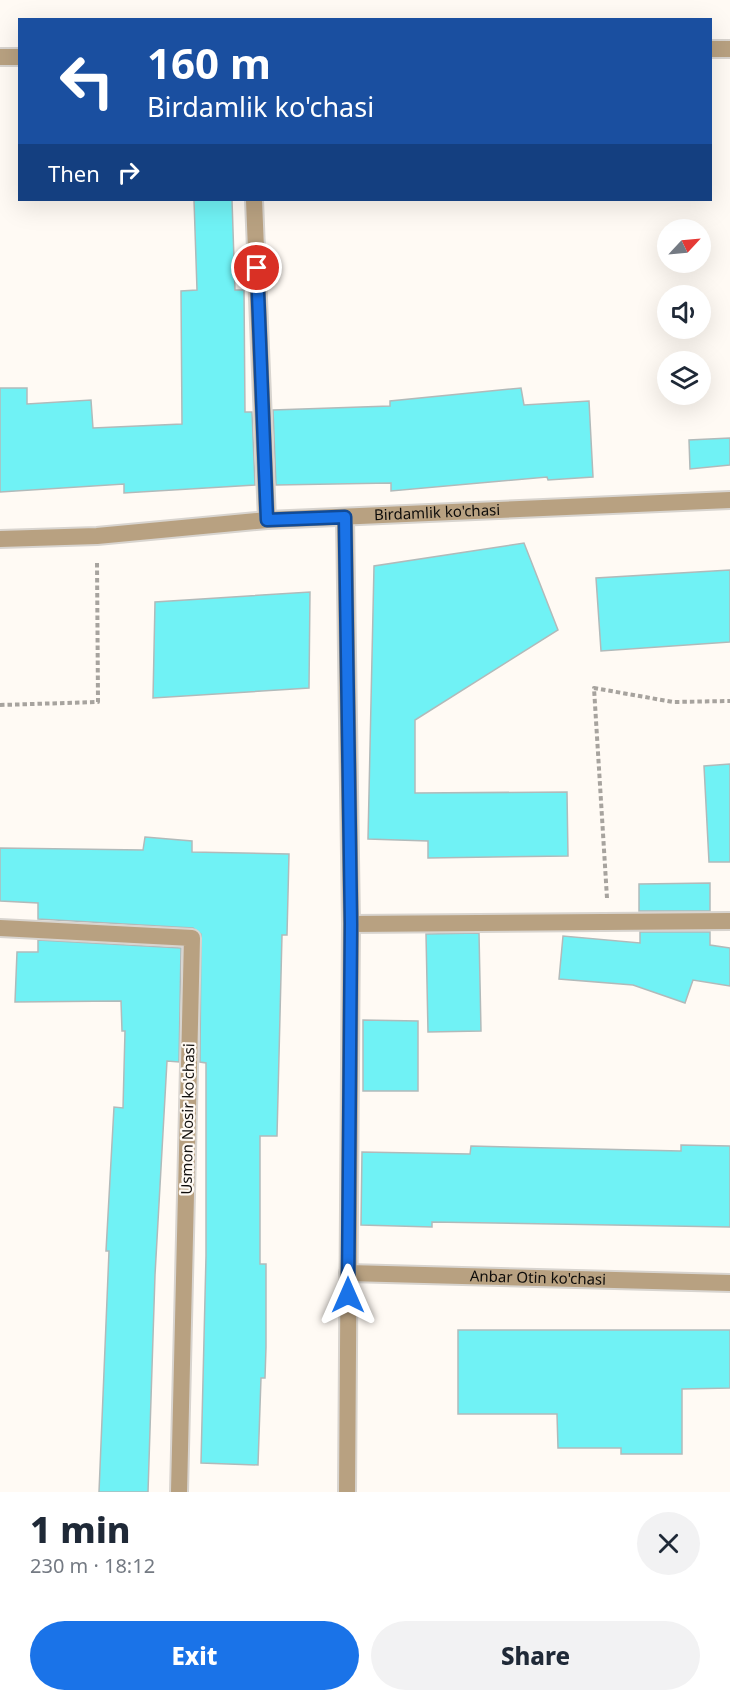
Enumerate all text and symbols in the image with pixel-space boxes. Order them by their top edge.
text: 160 m [147,34,271,91]
icon: left [48,42,126,120]
text: Birdamlik ko'chasi [147,88,374,125]
icon: right [112,156,145,189]
text: Then [48,158,100,188]
north arrow [657,219,711,273]
map controls [657,219,711,405]
pin [231,242,282,293]
icon: arrive [240,251,273,284]
button: sound [657,285,711,339]
button: layers [657,351,711,405]
street label: Birdamlik ko'chasi [373,499,501,524]
street label: Usmon Nosir ko'chasi [176,1043,198,1195]
position arrow [316,1263,380,1327]
street label: Anbar Otin ko'chasi [470,1265,606,1289]
text: 1 min [30,1505,131,1554]
button: close [637,1512,700,1575]
text: 230 m · 18:12 [30,1552,155,1579]
button: Exit [30,1621,359,1690]
button: Share [371,1621,700,1690]

